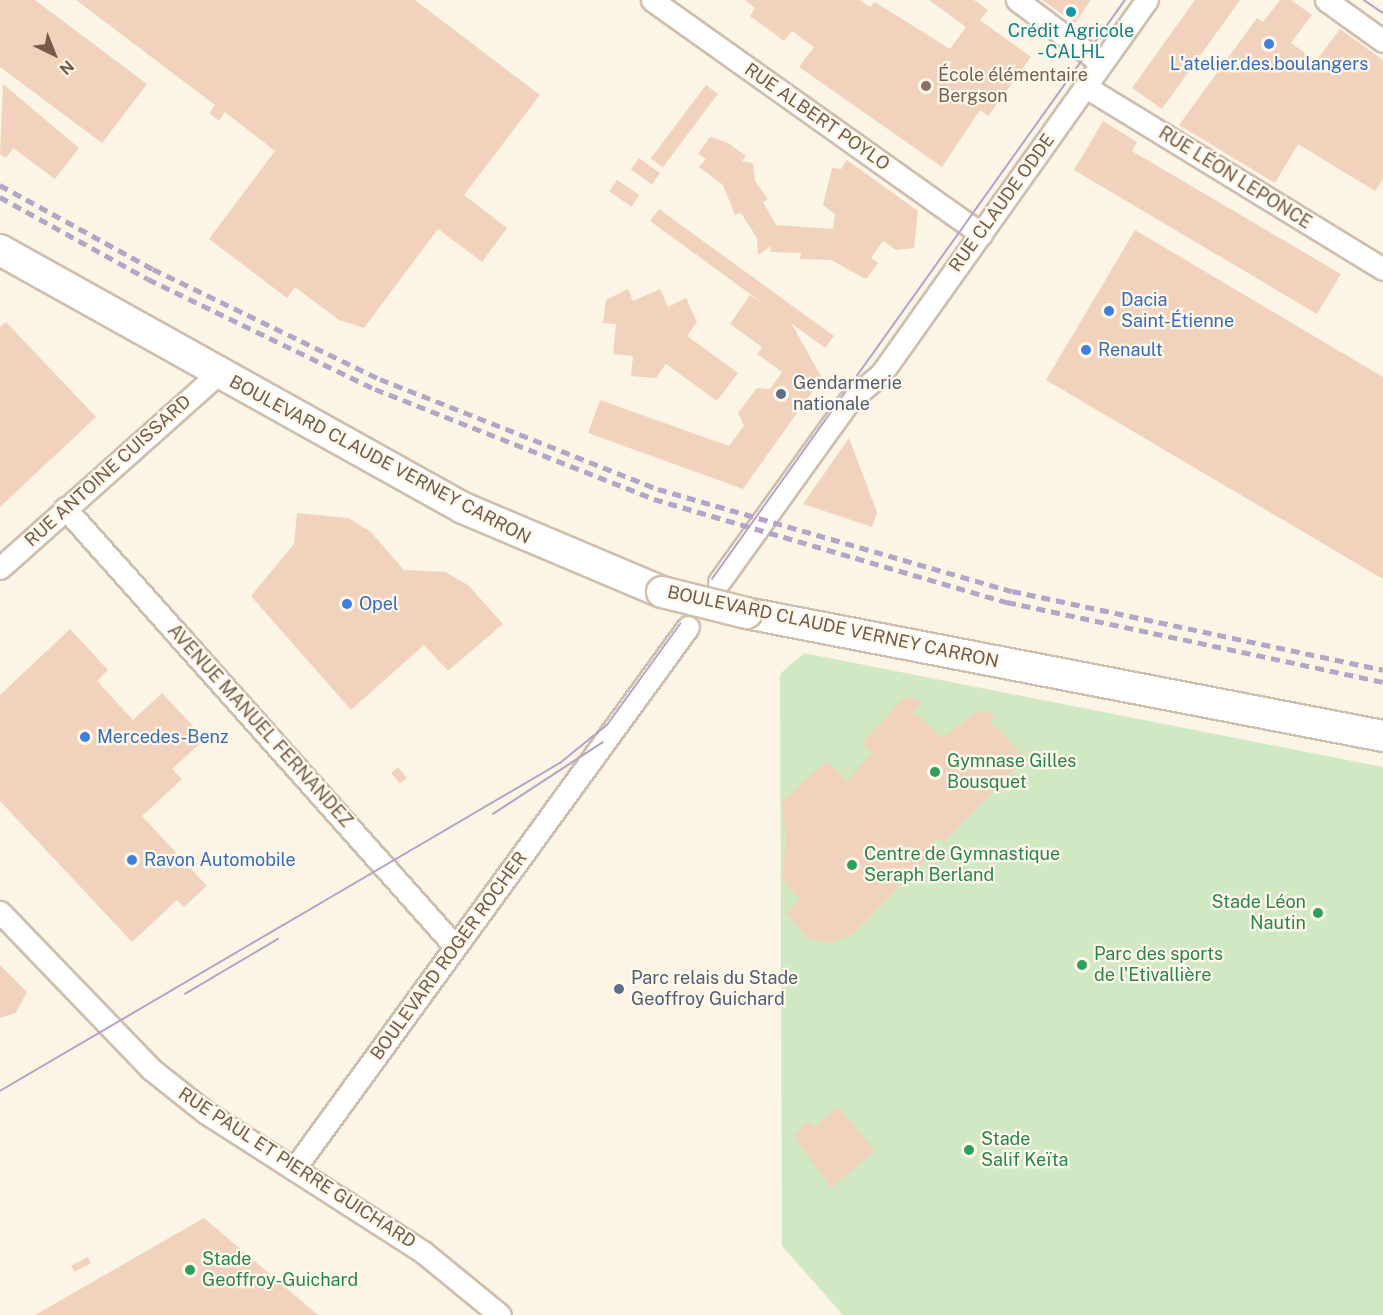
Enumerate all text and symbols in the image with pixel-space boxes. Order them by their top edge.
marker: Crédit Agricole - CALHL [1064,5,1078,19]
place label: Crédit Agricole - CALHL [1008,21,1134,63]
north arrow [24,24,84,84]
marker: L'atelier.des.boulangers [1262,37,1276,51]
place label: L'atelier.des.boulangers [1170,53,1368,75]
text: N [56,56,78,79]
street label: RUE ALBERT POYLO [740,59,894,175]
place label: École élémentaire Bergson [938,65,1088,107]
marker: École élémentaire Bergson [919,79,933,93]
street label: RUE LÉON LEPONCE [1155,122,1315,234]
street label: RUE CLAUDE ODDE [945,130,1059,276]
place label: Dacia Saint-Étienne [1121,290,1234,332]
marker: Dacia Saint-Étienne [1102,304,1116,318]
place label: Renault [1098,339,1163,361]
marker: Renault [1079,343,1093,357]
street label: BOULEVARD CLAUDE VERNEY CARRON [225,371,535,549]
place label: Gendarmerie nationale [793,373,902,416]
marker: Gendarmerie nationale [774,387,788,401]
street label: RUE ANTOINE CUISSARD [21,391,195,551]
street label: BOULEVARD CLAUDE VERNEY CARRON [665,581,1001,673]
place label: Opel [359,593,398,615]
marker: Opel [340,597,354,611]
street label: AVENUE MANUEL FERNANDEZ [163,620,357,832]
place label: Mercedes-Benz [97,726,229,748]
marker: Mercedes-Benz [78,730,92,744]
place label: Gymnase Gilles Bousquet [947,751,1076,794]
marker: Gymnase Gilles Bousquet [928,765,942,779]
place label: Centre de Gymnastique Seraph Berland [864,844,1061,886]
street label: BOULEVARD ROGER ROCHER [366,848,532,1064]
place label: Ravon Automobile [144,849,296,871]
marker: Ravon Automobile [125,853,139,867]
marker: Centre de Gymnastique Seraph Berland [845,858,859,872]
place label: Stade Léon Nautin [1211,892,1306,934]
marker: Stade Léon Nautin [1311,906,1325,920]
place label: Parc des sports de l'Etivallière [1094,944,1224,986]
marker: Parc des sports de l'Etivallière [1075,958,1089,972]
place label: Parc relais du Stade Geoffroy Guichard [631,968,799,1010]
marker: Parc relais du Stade Geoffroy Guichard [612,982,626,996]
street label: RUE PAUL ET PIERRE GUICHARD [174,1083,420,1253]
place label: Stade Salif Keïta [981,1129,1069,1172]
marker: Stade Salif Keïta [962,1143,976,1157]
place label: Stade Geoffroy-Guichard [202,1249,358,1292]
marker: Stade Geoffroy-Guichard [183,1263,197,1277]

